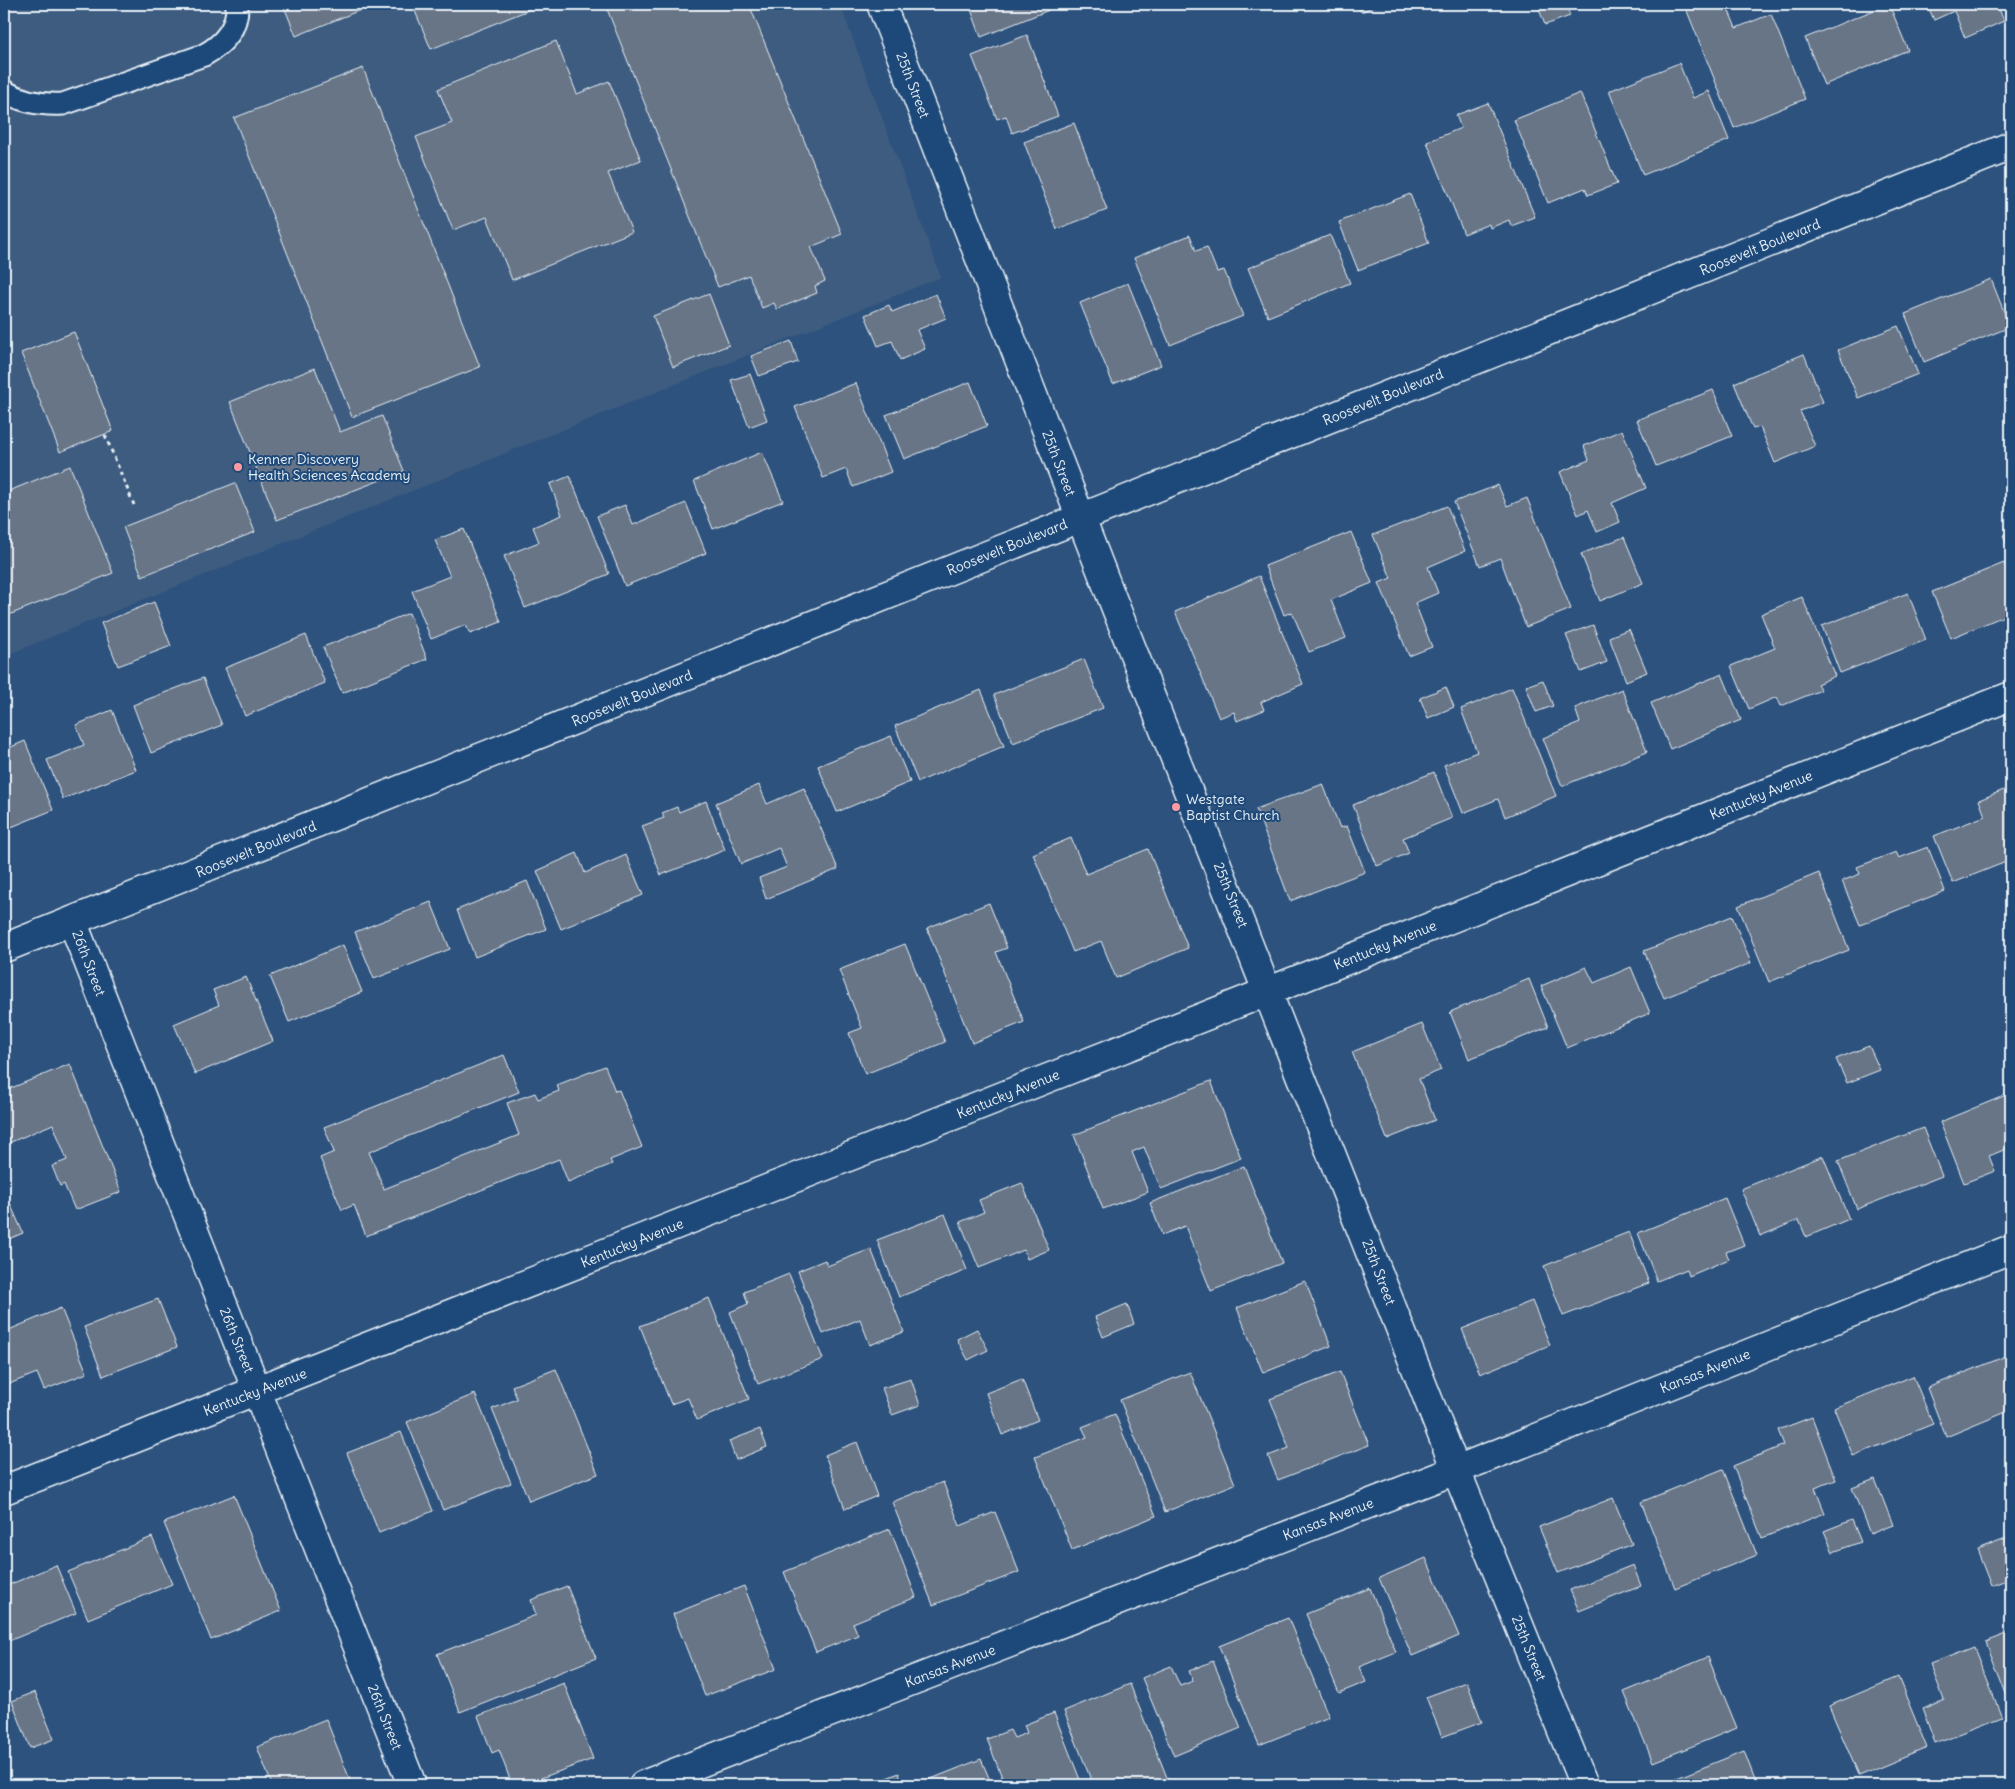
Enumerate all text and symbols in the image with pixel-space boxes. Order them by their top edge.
street label: 25th Street [892,49,934,121]
street label: Roosevelt Boulevard [1697,215,1823,279]
street label: Roosevelt Boulevard [1320,365,1446,429]
street label: 25th Street [1038,427,1080,499]
place label: Kenner Discovery Health Sciences Academy [248,450,410,484]
marker: Kenner Discovery Health Sciences Academy [232,461,244,473]
street label: Roosevelt Boulevard [944,515,1070,579]
street label: Roosevelt Boulevard [569,666,695,730]
street label: Kentucky Avenue [1707,766,1815,824]
place label: Westgate Baptist Church [1186,790,1280,824]
marker: Westgate Baptist Church [1170,801,1182,813]
street label: Roosevelt Boulevard [193,817,319,881]
street label: 25th Street [1210,860,1252,931]
street label: Kentucky Avenue [1331,916,1439,974]
street label: 26th Street [68,927,110,999]
street label: Kentucky Avenue [954,1065,1062,1123]
street label: Kentucky Avenue [578,1214,686,1272]
street label: 25th Street [1358,1236,1400,1308]
street label: 26th Street [216,1305,258,1376]
street label: Kansas Avenue [1657,1345,1753,1397]
street label: Kentucky Avenue [201,1364,309,1420]
street label: Kansas Avenue [1280,1493,1376,1545]
street label: 25th Street [1508,1613,1550,1684]
street label: Kansas Avenue [902,1640,998,1692]
street label: 26th Street [364,1682,406,1753]

